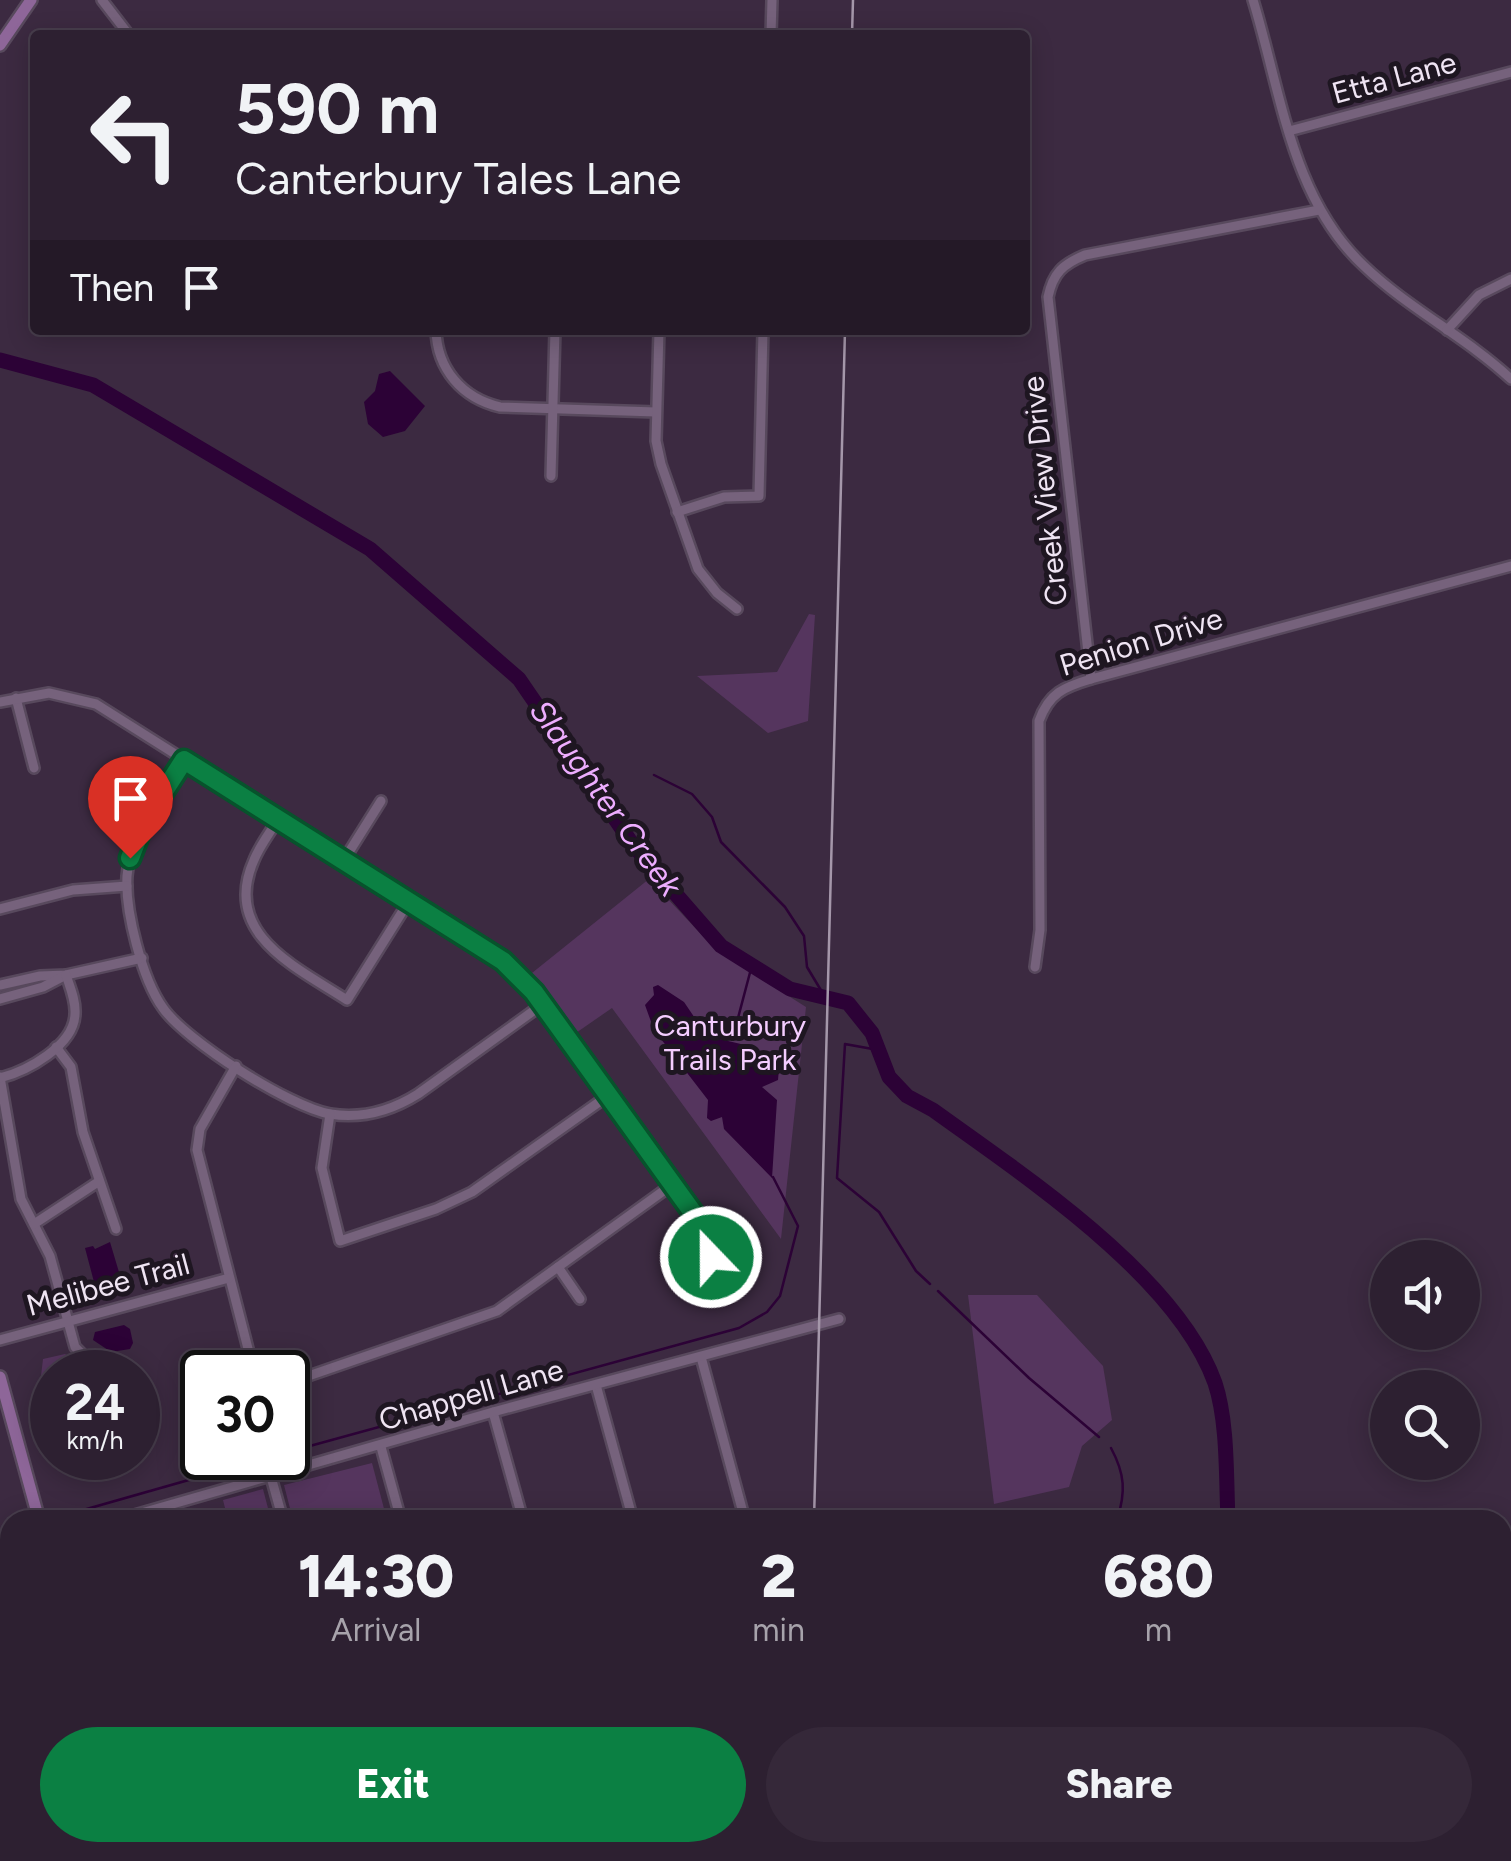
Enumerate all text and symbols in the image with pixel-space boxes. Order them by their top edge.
street label: Etta Lane [1328,43,1460,112]
text: 590 m [235,66,439,151]
icon: left [70,70,200,200]
text: Canterbury Tales Lane [235,151,681,205]
icon: arrive [174,260,229,315]
text: Then [70,265,154,311]
street label: Creek View Drive [1014,374,1075,608]
street label: Penion Drive [1055,599,1227,684]
water label: Slaughter Creek [522,693,691,905]
pin [88,756,173,859]
icon: arrive [103,771,158,826]
park label: Canturbury Trails Park [654,1007,806,1078]
position arrow [659,1205,763,1309]
map controls [1370,1240,1480,1480]
button: sound [1370,1240,1480,1350]
street label: Melibee Trail [22,1245,193,1324]
speed limit sign: 30 [180,1350,310,1480]
street label: Chappell Lane [374,1351,567,1439]
button: search [1370,1370,1480,1480]
text: 24 [65,1372,125,1433]
text: km/h [66,1425,124,1455]
text: 14:30 [298,1540,454,1612]
text: 2 [761,1540,796,1612]
text: 680 [1103,1540,1214,1612]
text: Arrival [331,1611,421,1649]
text: min [752,1611,805,1649]
text: m [1145,1611,1172,1649]
button: Exit [40,1727,746,1842]
button: Share [766,1727,1472,1842]

